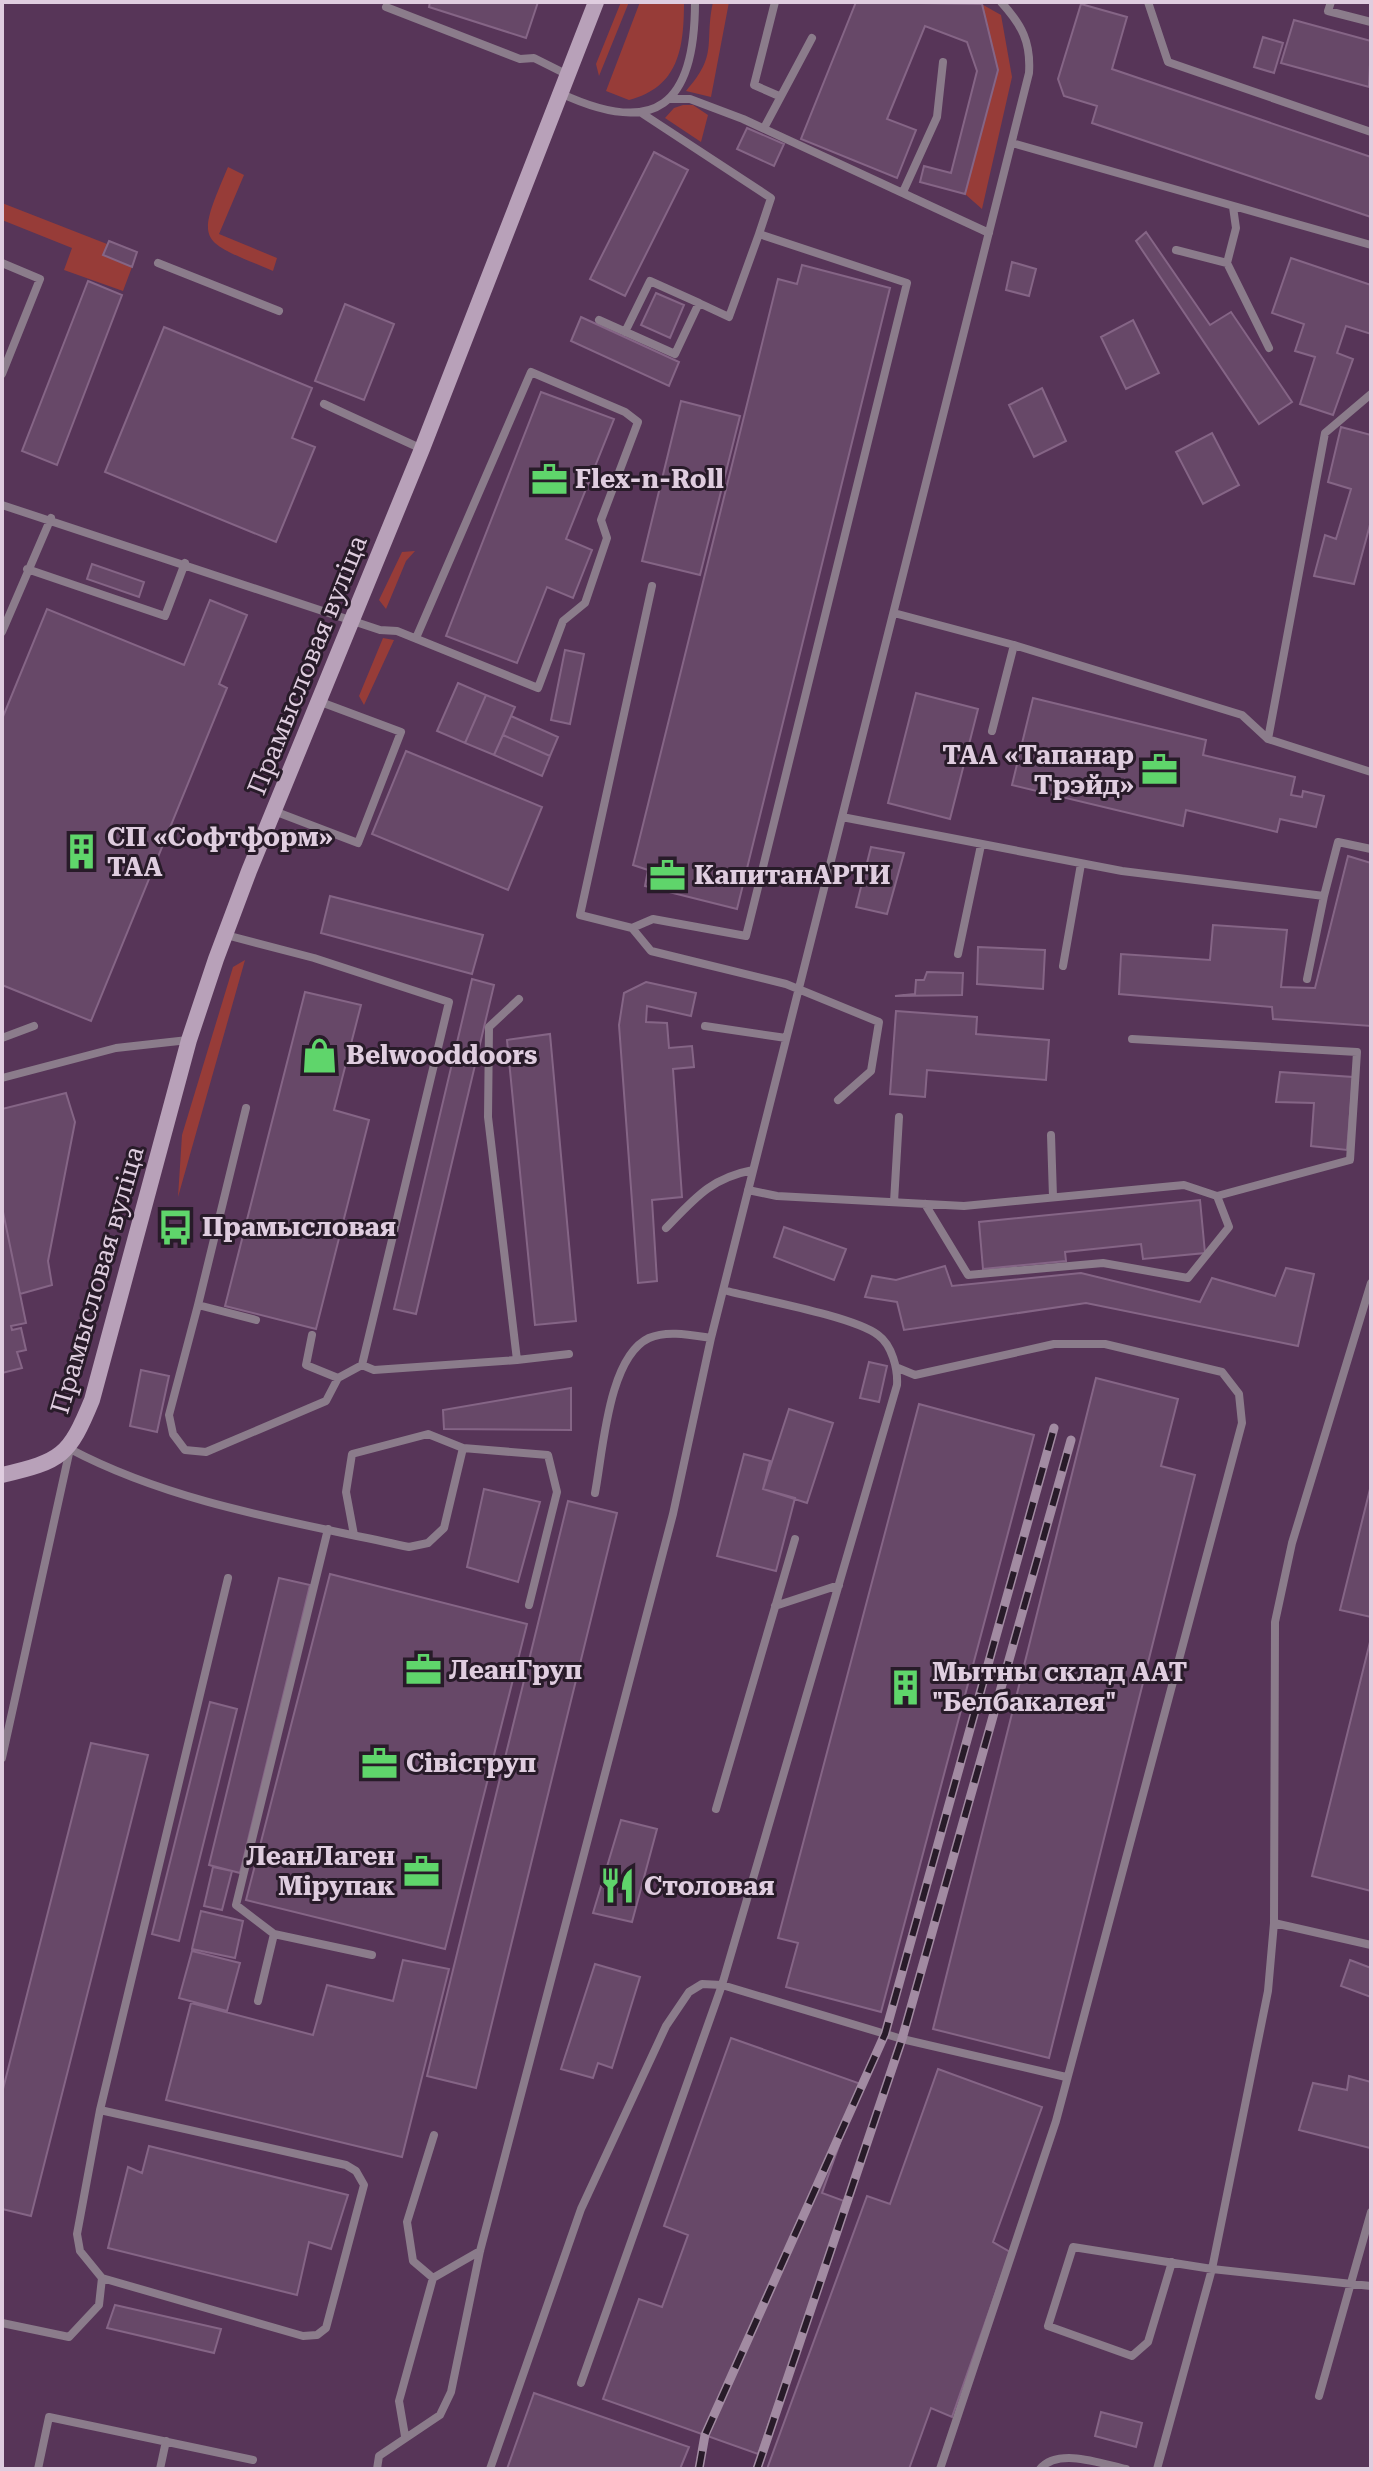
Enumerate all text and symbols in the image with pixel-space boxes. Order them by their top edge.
office icon: Flex-n-Roll [530,460,568,498]
place label: Flex-n-Roll [575,464,724,494]
street label: Прамысловая вуліца [241,531,373,799]
place label: ТАА «Тапанар Трэйд» [942,740,1134,800]
office icon: ТАА «Тапанар Трэйд» [1141,751,1179,789]
place label: СП «Софтформ» ТАА [107,822,333,882]
building icon: СП «Софтформ» ТАА [62,833,100,871]
office icon: КапитанАРТИ [649,856,687,894]
place label: КапитанАРТИ [694,860,891,890]
shop icon: Belwooddoors [301,1036,339,1074]
place label: Belwooddoors [346,1040,538,1070]
street label: Прамысловая вуліца [44,1143,150,1417]
bus stop icon: Прамысловая [157,1208,195,1246]
place label: Прамысловая [202,1212,396,1242]
office icon: ЛеанГруп [404,1651,442,1689]
place label: ЛеанГруп [449,1655,582,1685]
place label: Мытны склад ААТ "Белбакалея" [932,1657,1187,1717]
building icon: Мытны склад ААТ "Белбакалея" [887,1668,925,1706]
office icon: Сівісгруп [361,1744,399,1782]
place label: Сівісгруп [406,1748,536,1778]
place label: ЛеанЛаген Мірупак [246,1841,395,1901]
office icon: ЛеанЛаген Мірупак [402,1852,440,1890]
restaurant icon: Столовая [599,1867,637,1905]
place label: Столовая [644,1871,775,1901]

